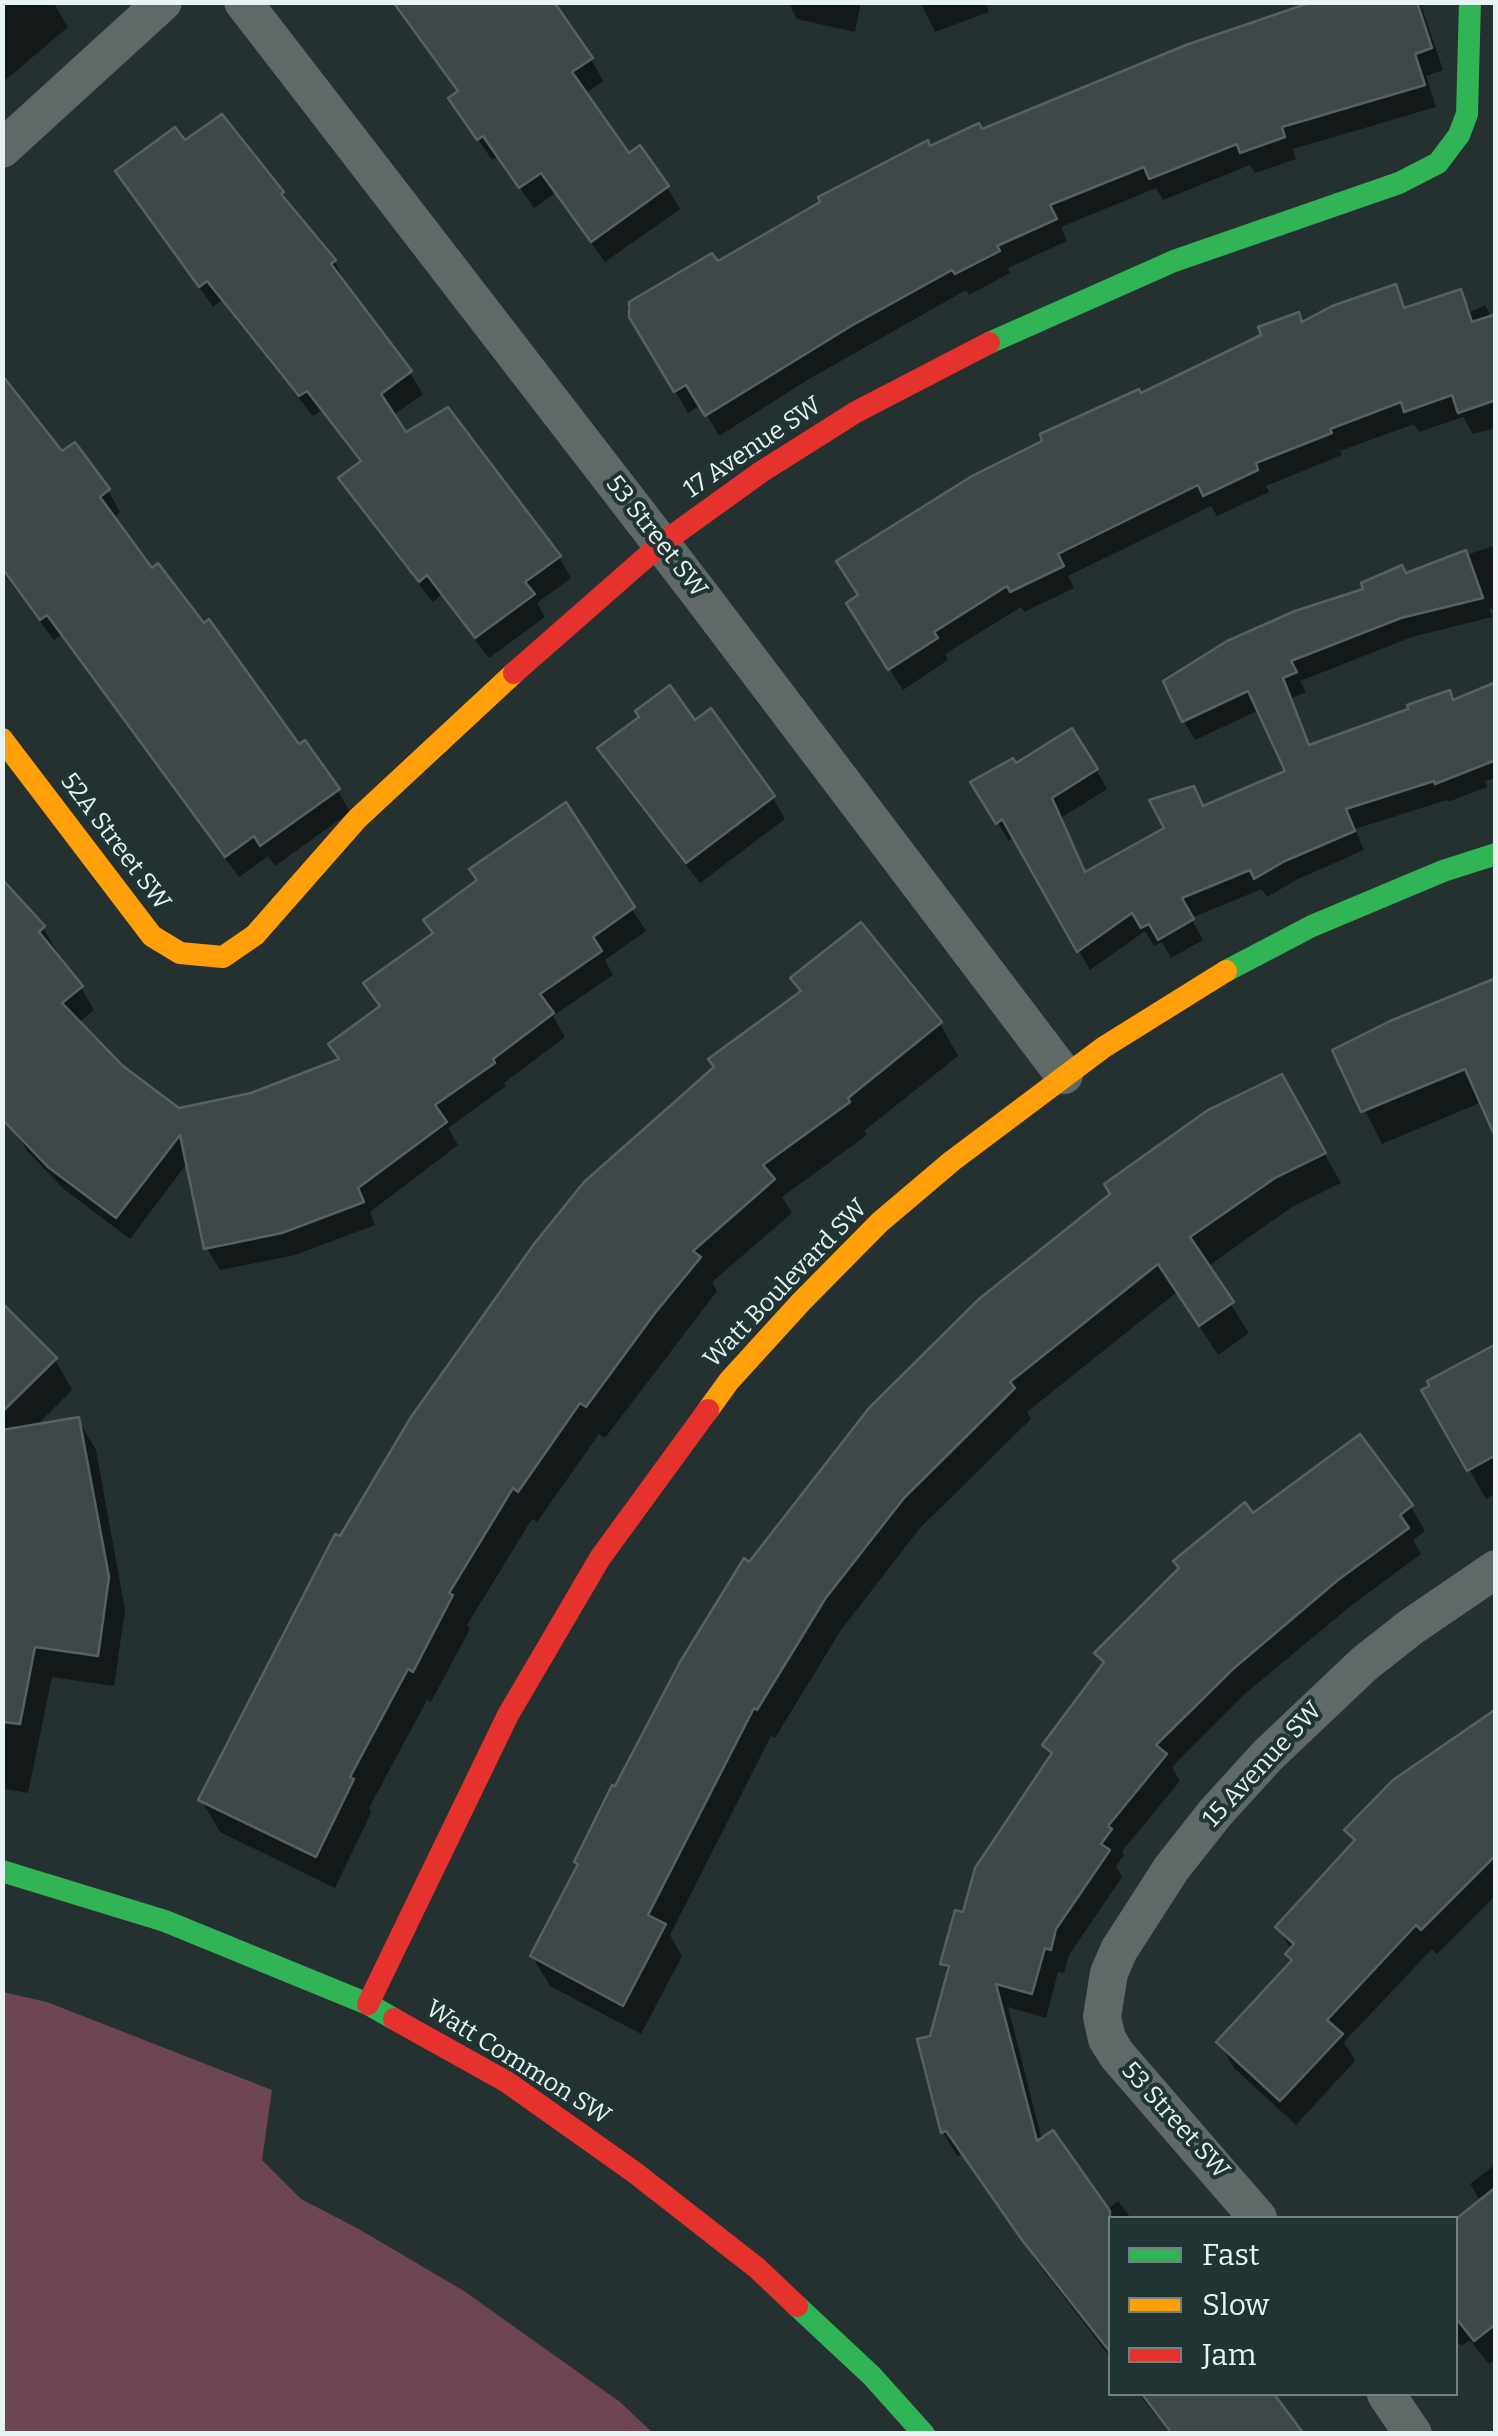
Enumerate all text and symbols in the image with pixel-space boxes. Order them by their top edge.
street label: 17 Avenue SW [678,391,828,505]
street label: 53 Street SW [599,470,713,604]
street label: 52A Street SW [54,767,176,917]
street label: Watt Boulevard SW [698,1194,874,1374]
street label: 15 Avenue SW [1197,1696,1329,1834]
street label: Watt Common SW [420,1994,616,2132]
street label: 53 Street SW [1115,2056,1235,2186]
legend [1108,2216,1458,2396]
text: Fast [1202,2237,1260,2273]
text: Slow [1202,2287,1269,2323]
text: Jam [1202,2337,1256,2373]

